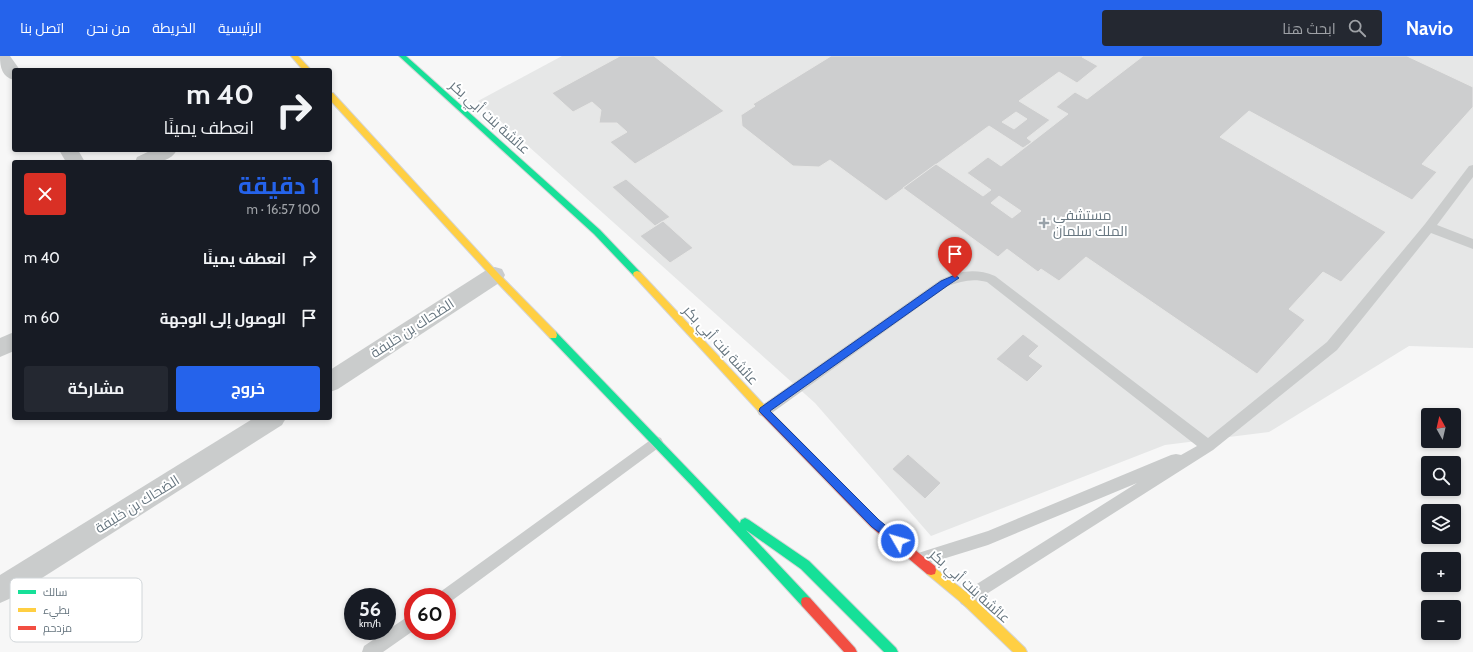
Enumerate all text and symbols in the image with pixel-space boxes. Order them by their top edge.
search box [1102,10,1382,46]
icon: search [1346,17,1368,39]
text: Navio [1406,17,1453,40]
text: اتصل بنا [20,19,64,37]
text: من نحن [86,19,130,37]
text: الخريطة [152,19,196,37]
text: الرئيسية [218,19,262,37]
text: ابحث هنا [1282,20,1336,38]
street label: عائشة بنت أبي بكر [443,75,534,160]
text: 40 m [186,77,254,111]
icon: right [268,84,320,136]
text: انعطف يمينًا [164,117,254,139]
text: 1 دقيقة [238,171,320,200]
button: close [24,173,66,215]
text: 100 m · 16:57 [246,201,320,217]
place label: مستشفى الملك سلمان [1053,206,1128,240]
marker: مستشفى الملك سلمان [1038,217,1050,229]
pin [938,237,972,278]
icon: arrive [944,243,966,265]
icon: right [298,247,320,269]
text: 40 m [24,249,60,267]
text: انعطف يمينًا [203,250,286,268]
street label: الضحاك بن خليفة [367,294,457,362]
street label: عائشة بنت أبي بكر [677,301,762,391]
icon: arrive [298,307,320,329]
text: 60 m [24,309,60,327]
text: الوصول إلى الوجهة [160,310,286,328]
button: مشاركة [24,366,168,412]
button: خروج [176,366,320,412]
north arrow [1421,408,1461,448]
map controls [1421,408,1461,640]
button: search [1421,456,1461,496]
street label: الضحاك بن خليفة [91,471,183,537]
button: layers [1421,504,1461,544]
position arrow [877,520,919,562]
street label: عائشة بنت أبي بكر [923,544,1014,629]
button: + [1421,552,1461,592]
legend [10,578,142,642]
text: سالك [43,585,67,599]
speed limit sign: 60 [404,588,456,640]
text: 56 [359,597,381,621]
button: − [1421,600,1461,640]
text: بطيء [43,603,70,619]
text: km/h [359,617,381,630]
text: مزدحم [43,621,72,636]

